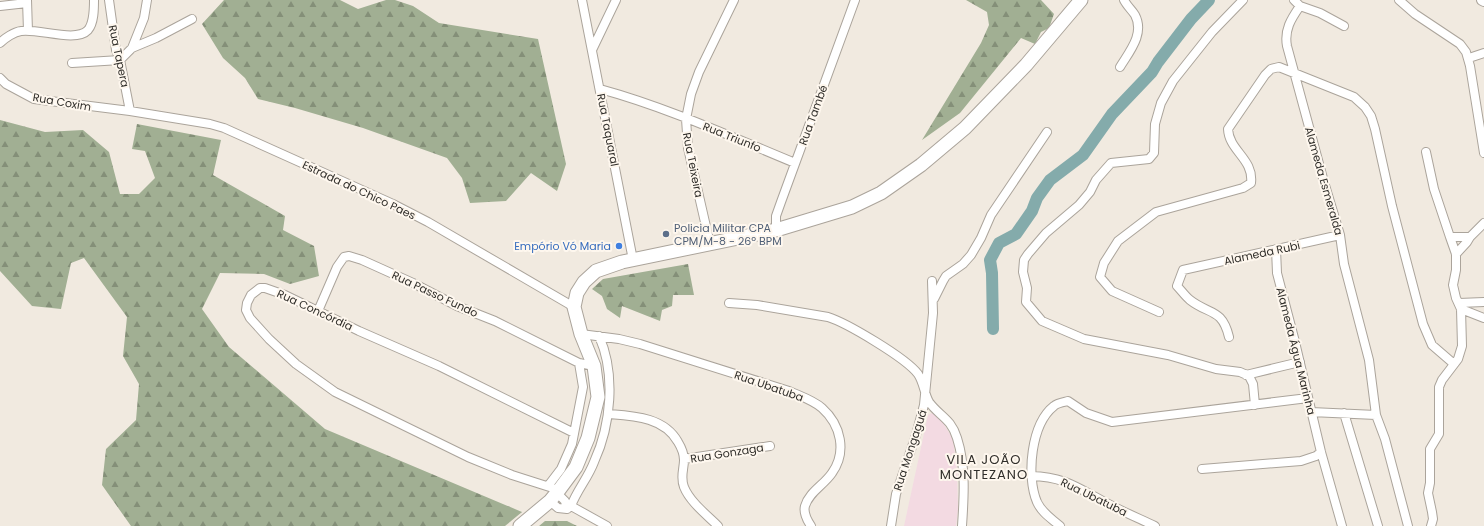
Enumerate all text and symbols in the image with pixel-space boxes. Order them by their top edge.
street label: Rua Tapera [105,23,133,89]
street label: Rua També [795,82,831,147]
street label: Rua Coxim [32,89,92,115]
street label: Rua Taquaral [593,92,623,168]
street label: Rua Triunfo [700,118,764,156]
street label: Alameda Esmeralda [1301,125,1347,237]
street label: Rua Teixeira [679,131,707,199]
street label: Estrada do Chico Paes [300,157,419,223]
place label: Policia Militar CPA CPM/M-8 - 26º BPM [674,220,782,249]
marker: Policia Militar CPA CPM/M-8 - 26º BPM [661,229,671,239]
street label: Alameda Rubi [1222,237,1302,269]
place label: Empório Vó Maria [514,238,611,254]
marker: Empório Vó Maria [614,241,624,251]
street label: Rua Passo Fundo [389,267,481,321]
street label: Rua Concórdia [274,285,356,335]
street label: Alameda Água Marinha [1272,286,1320,416]
street label: Rua Ubatuba [732,367,806,405]
street label: Rua Mongaguá [889,407,931,493]
street label: Rua Gonzaga [689,439,765,467]
district label: VILA JOÃO MONTEZANO [940,450,1028,484]
street label: Rua Ubatuba [1058,474,1130,520]

